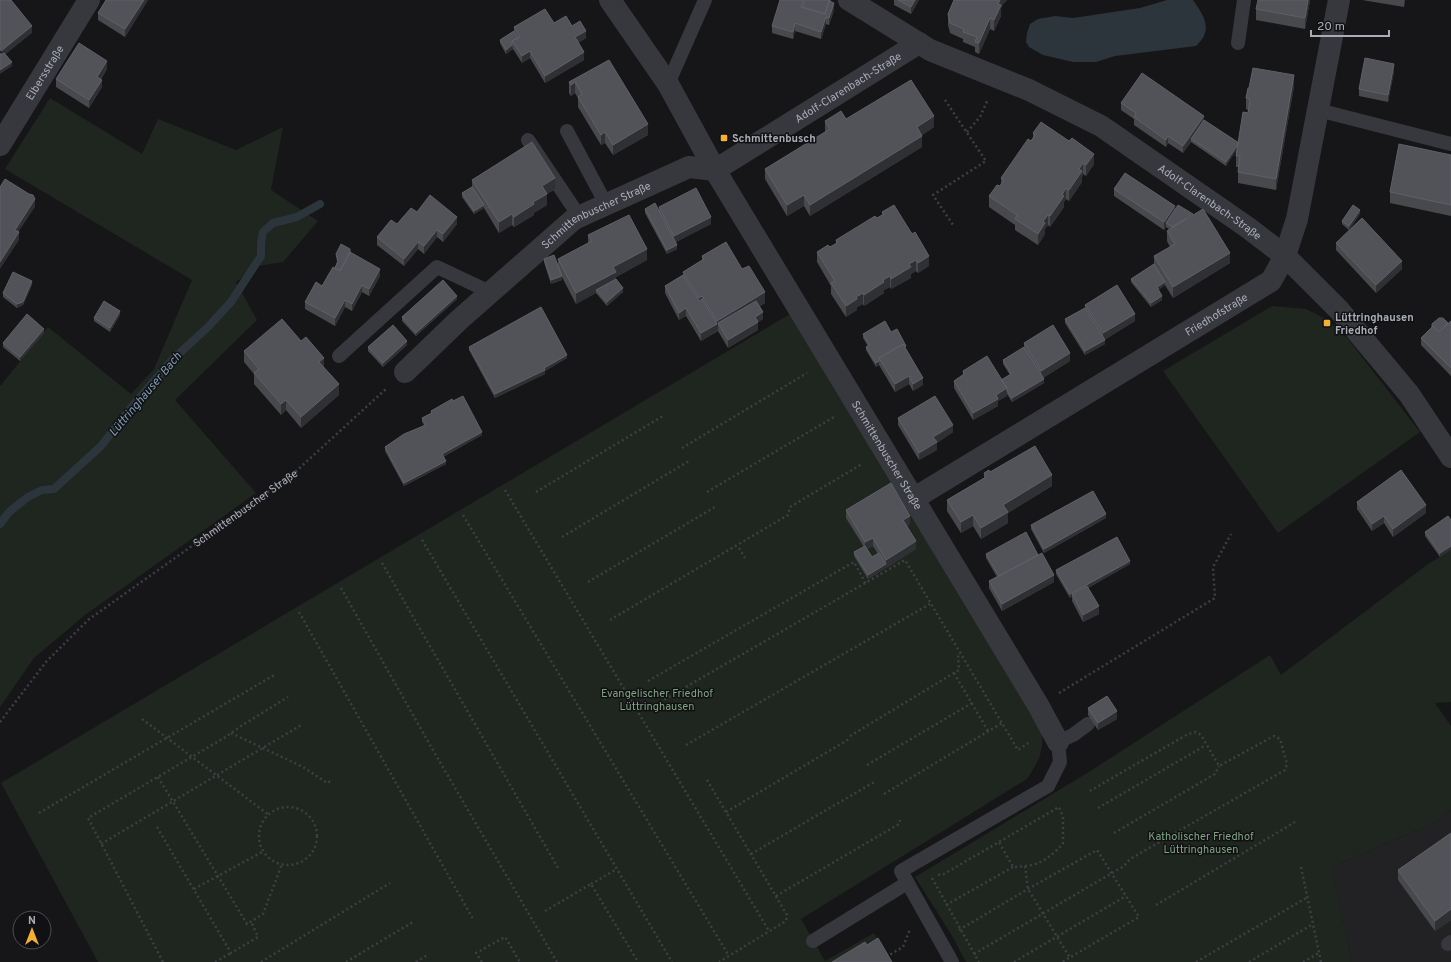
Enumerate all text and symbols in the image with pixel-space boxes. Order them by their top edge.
scale bar [1311,12,1389,38]
text: 20 m [1317,19,1345,35]
street label: Elbersstraße [23,43,68,103]
street label: Adolf-Clarenbach-Straße [792,50,905,127]
place label: Schmittenbusch [732,132,816,146]
marker: Schmittenbusch [719,133,729,143]
street label: Adolf-Clarenbach-Straße [1155,161,1264,243]
street label: Schmittenbuscher Straße [539,179,653,252]
street label: Friedhofstraße [1183,291,1251,340]
place label: Lüttringhausen Friedhof [1335,311,1414,338]
marker: Lüttringhausen Friedhof [1322,318,1332,328]
water label: Lüttringhauser Bach [106,349,186,440]
street label: Schmittenbuscher Straße [848,398,925,513]
street label: Schmittenbuscher Straße [191,467,301,551]
park label: Evangelischer Friedhof Lüttringhausen [601,687,713,714]
park label: Katholischer Friedhof Lüttringhausen [1148,830,1254,857]
north arrow [12,910,52,950]
text: N [28,914,36,928]

